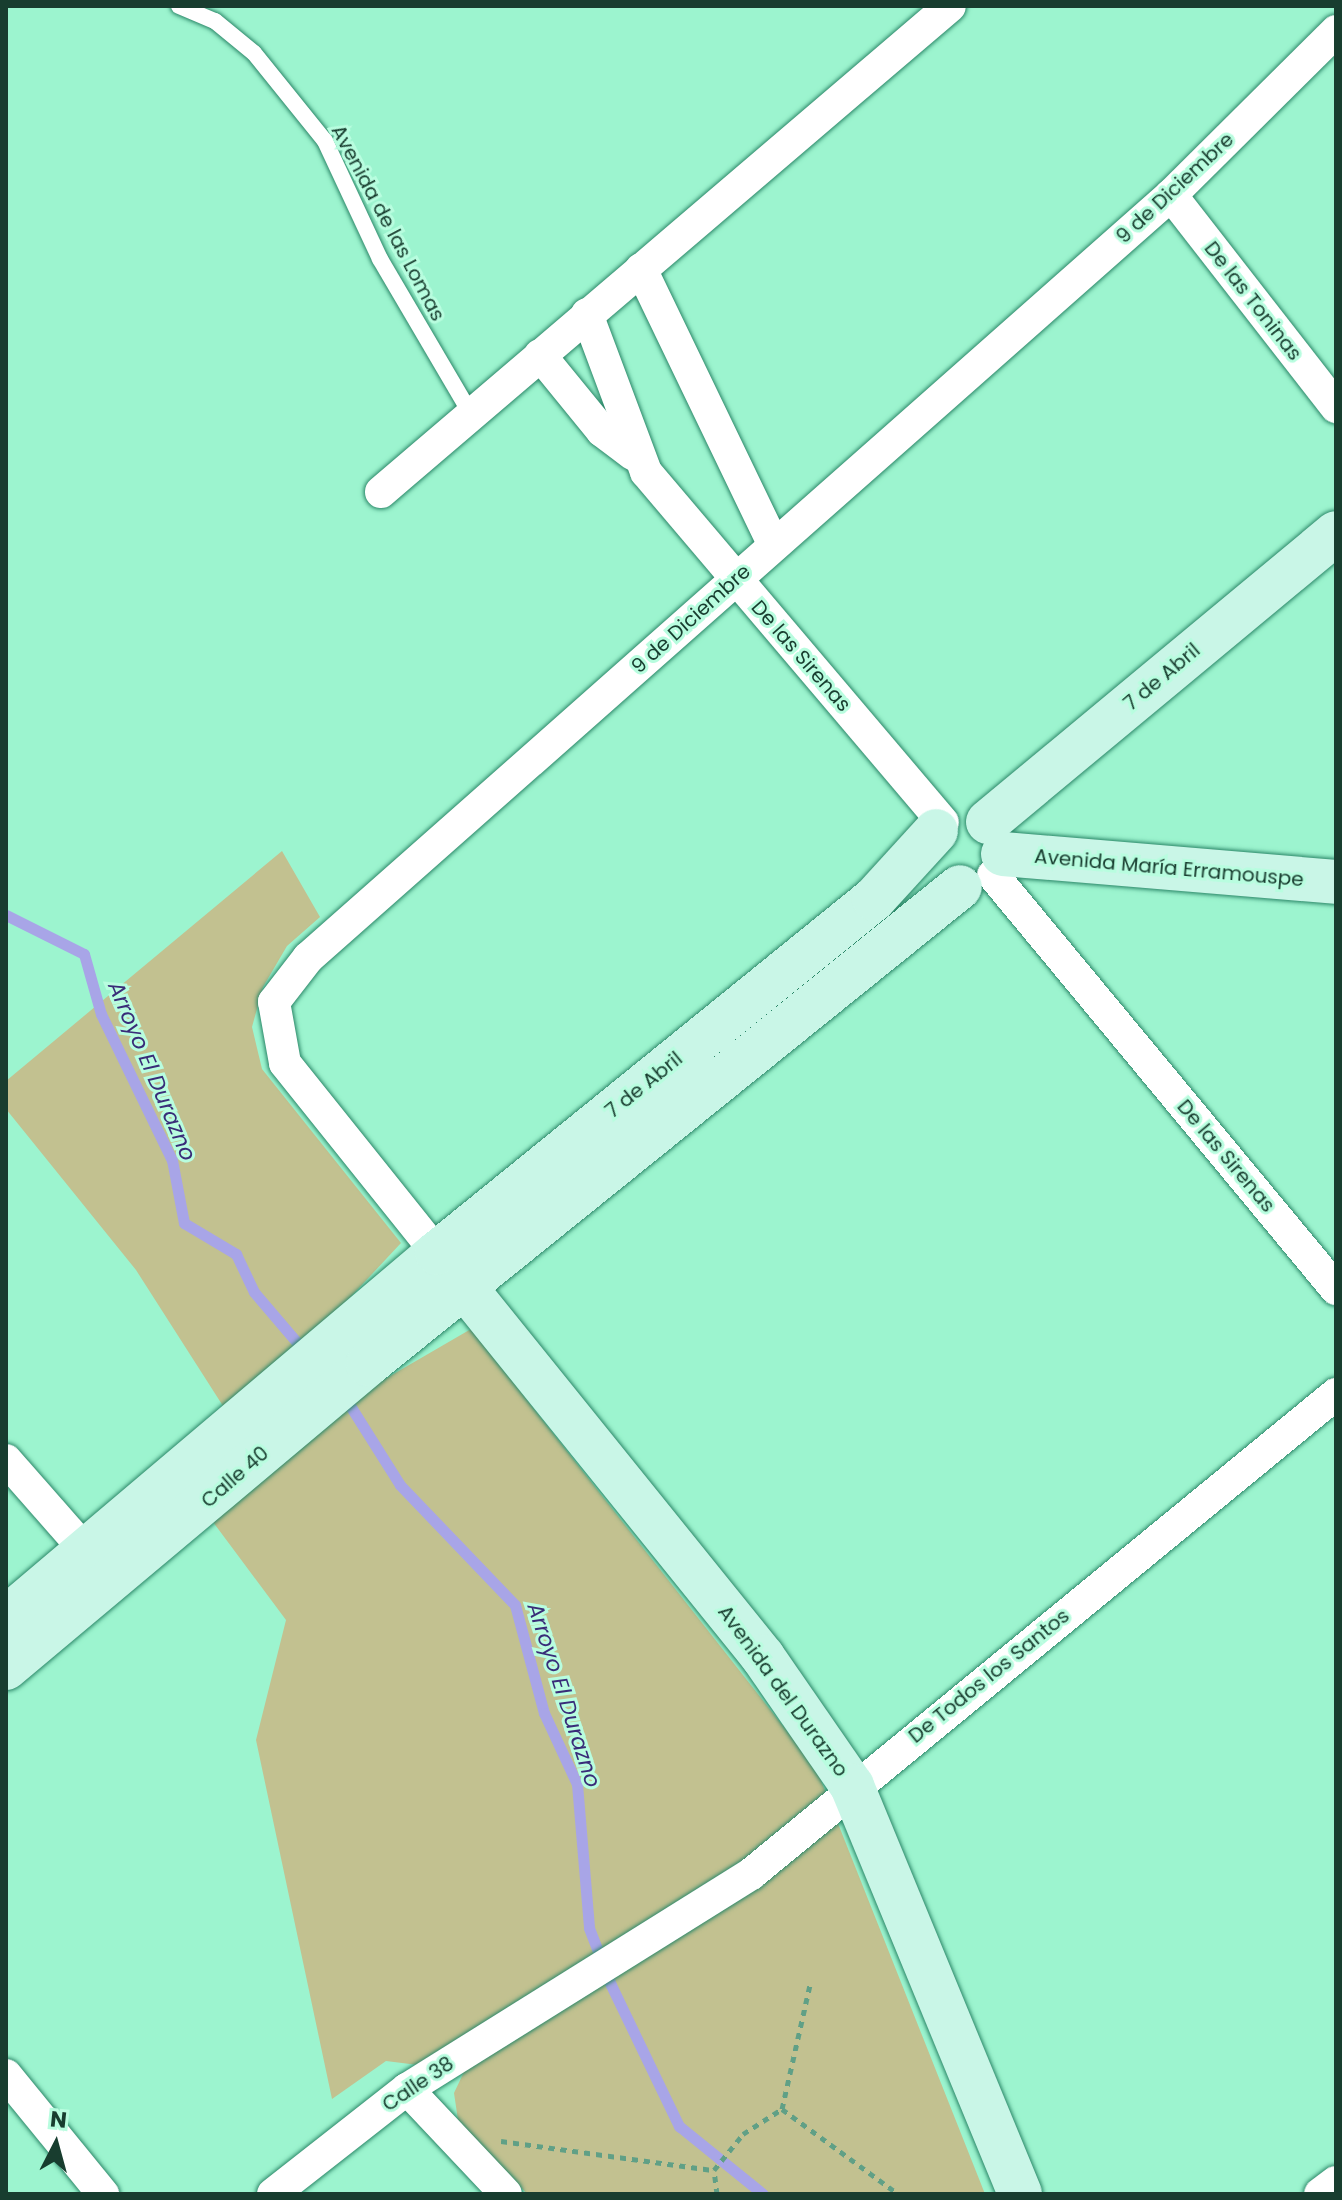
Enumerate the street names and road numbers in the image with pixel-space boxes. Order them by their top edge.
street label: Avenida de las Lomas [326,121,450,325]
street label: 9 de Diciembre [1111,127,1239,249]
street label: De las Toninas [1199,237,1307,365]
street label: 9 de Diciembre [627,559,755,679]
street label: De las Sirenas [746,596,856,716]
street label: 7 de Abril [1119,638,1205,716]
street label: Avenida María Erramouspe [1033,844,1305,892]
street label: 7 de Abril [601,1047,687,1123]
street label: De las Sirenas [1172,1095,1280,1217]
street label: Calle 40 [196,1441,274,1513]
street label: Avenida del Durazno [713,1601,853,1781]
street label: De Todos los Santos [904,1604,1074,1748]
street label: Calle 38 [378,2051,458,2117]

